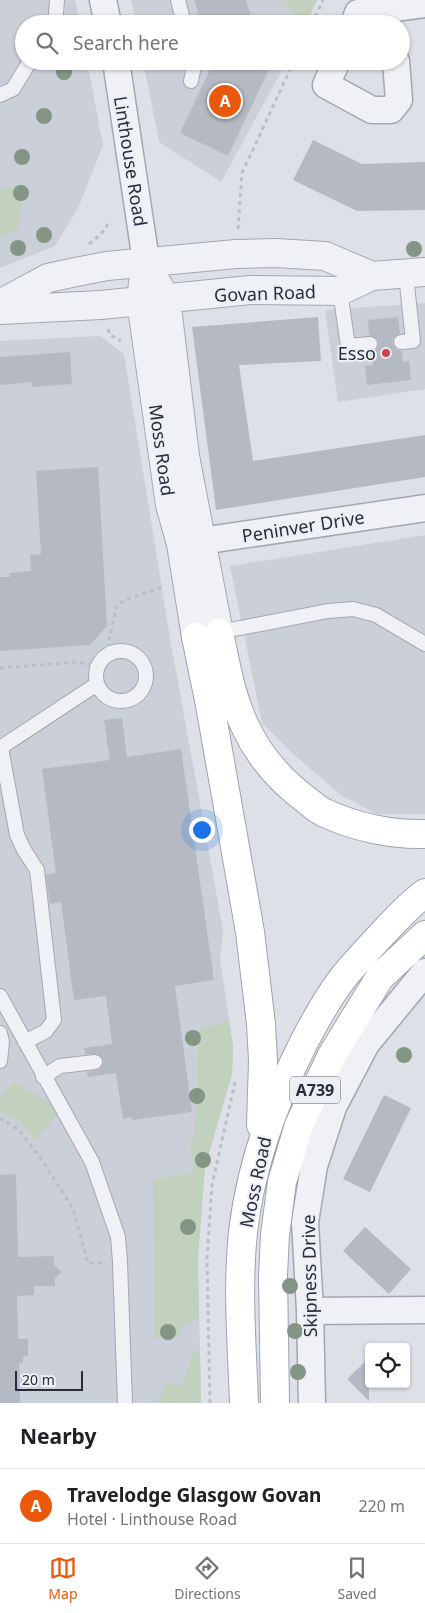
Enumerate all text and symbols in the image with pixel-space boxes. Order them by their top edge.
search box [15,15,410,70]
icon: search [33,29,61,57]
text: Search here [73,30,179,56]
pin: A [209,82,241,120]
street label: Linthouse Road [109,94,153,228]
street label: Govan Road [214,279,316,307]
place label: Esso [338,341,376,365]
marker: Esso [380,347,392,359]
street label: Moss Road [144,403,180,497]
street label: Peninver Drive [240,504,366,548]
your location [189,817,215,843]
road number: A739 [290,1076,340,1104]
street label: Moss Road [234,1134,276,1230]
street label: Skipness Drive [296,1214,322,1338]
map controls [365,1343,410,1388]
button: locate [365,1343,410,1388]
scale bar [15,1368,82,1391]
text: 20 m [22,1370,55,1389]
text: Nearby [20,1422,96,1450]
text: Travelodge Glasgow Govan [67,1482,321,1508]
text: A [30,1495,42,1517]
text: 220 m [358,1495,405,1517]
text: Hotel · Linthouse Road [67,1508,237,1530]
tab: Map [48,1554,78,1603]
tab: Directions [174,1554,241,1603]
tab: Saved [337,1554,377,1603]

